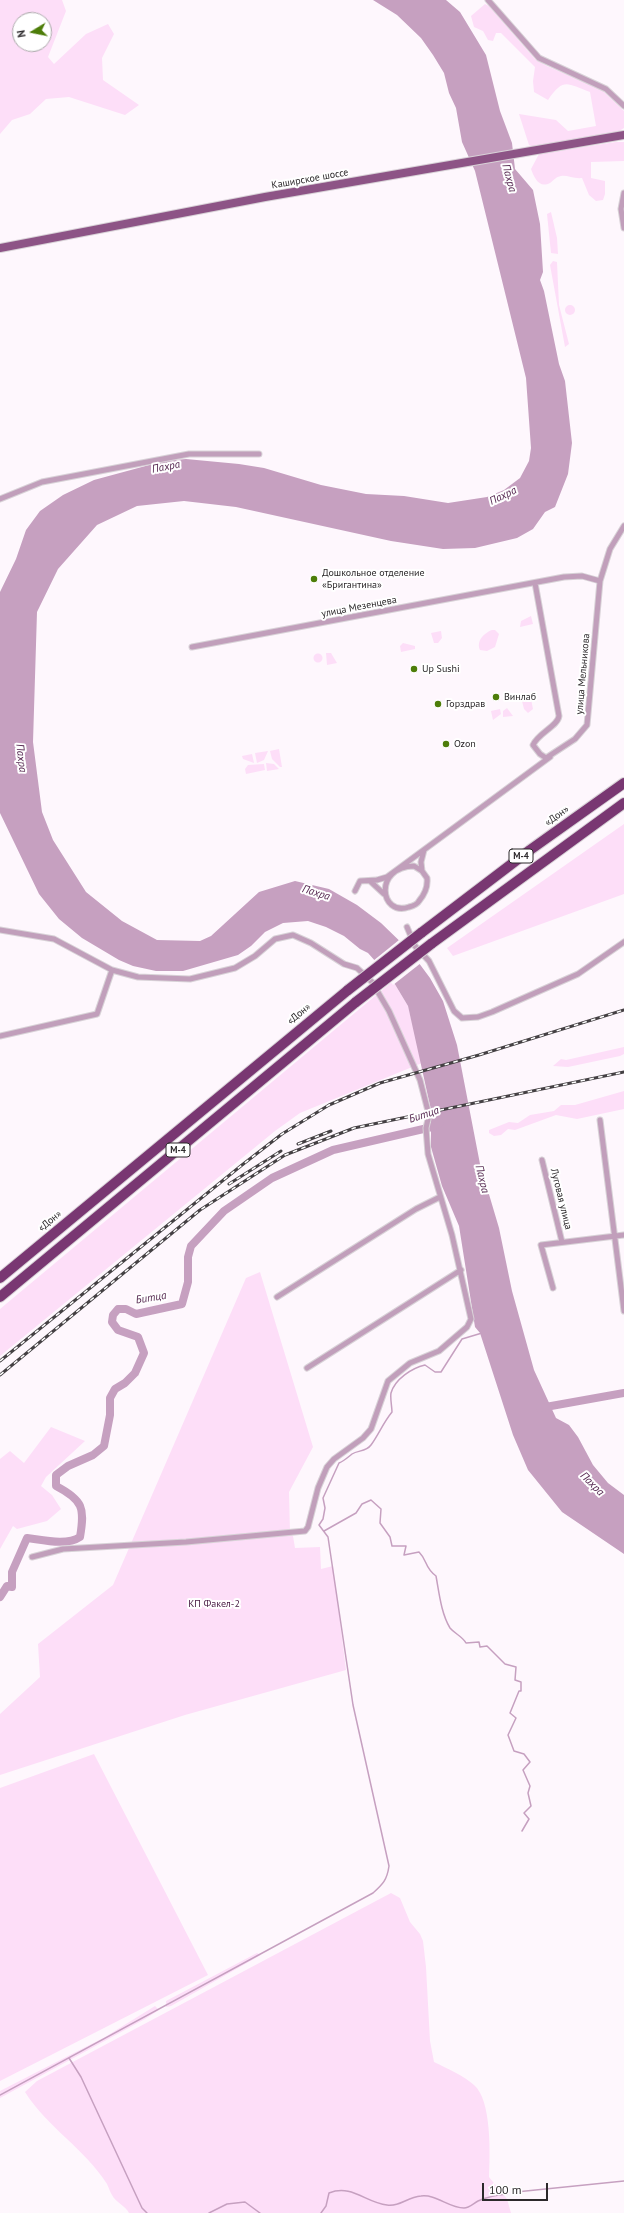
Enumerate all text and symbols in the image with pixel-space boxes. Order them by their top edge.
north arrow [12,12,52,52]
text: N [14,29,29,39]
water label: Пахра [499,163,519,193]
street label: Каширское шоссе [271,166,349,192]
water label: Пахра [151,458,181,476]
water label: Пахра [487,484,519,508]
place label: Дошкольное отделение «Бригантина» [322,567,425,590]
marker: Дошкольное отделение «Бригантина» [309,574,319,584]
street label: улица Мезенцева [320,594,398,620]
street label: улица Мельникова [573,633,593,715]
place label: Up Sushi [422,663,460,675]
marker: Up Sushi [409,664,419,674]
place label: Винлаб [504,691,536,703]
marker: Винлаб [491,692,501,702]
place label: Горздрав [446,698,485,710]
marker: Горздрав [433,699,443,709]
place label: Ozon [454,738,476,750]
marker: Ozon [441,739,451,749]
water label: Пахра [13,743,29,773]
street label: «Дон» [543,803,571,829]
road number: М-4 [509,849,533,863]
water label: Пахра [300,883,332,903]
street label: «Дон» [285,1001,313,1027]
water label: Битца [407,1104,441,1126]
road number: М-4 [166,1143,190,1157]
water label: Пахра [472,1164,492,1194]
street label: Луговая улица [548,1167,574,1231]
street label: «Дон» [36,1208,64,1234]
water label: Битца [135,1289,167,1307]
water label: Пахра [577,1469,607,1499]
park label: КП Факел-2 [188,1598,240,1610]
scale bar [484,2175,550,2201]
text: 100 m [489,2182,522,2197]

